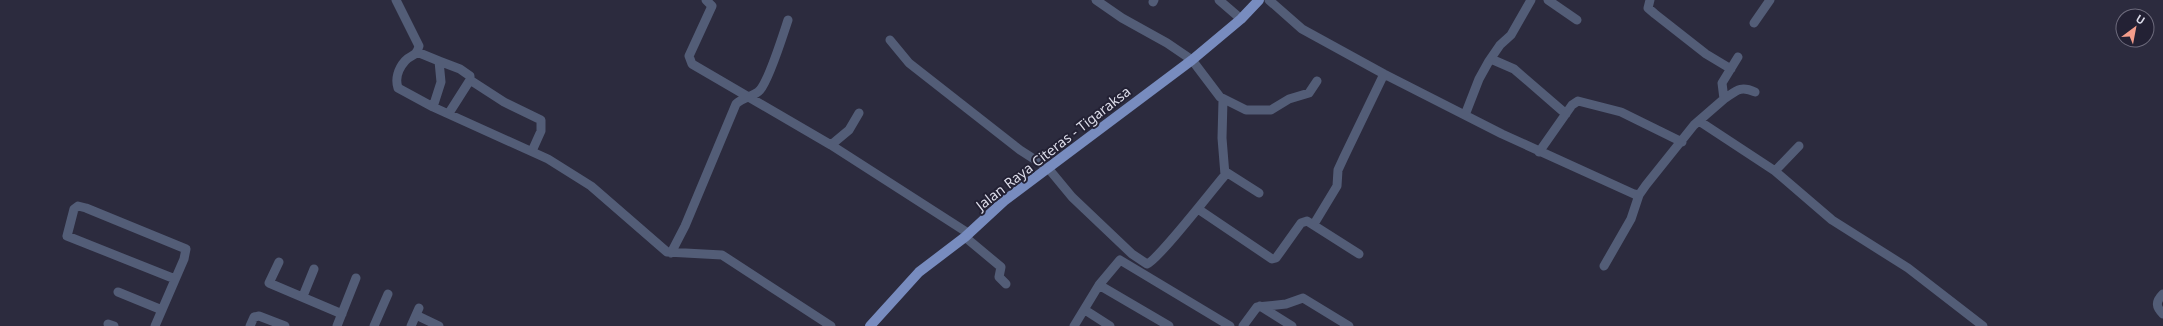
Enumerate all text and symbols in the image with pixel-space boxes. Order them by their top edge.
north arrow [2115,8,2155,48]
text: U [2133,11,2148,28]
street label: Jalan Raya Citeras - Tigaraksa [970,82,1134,216]

